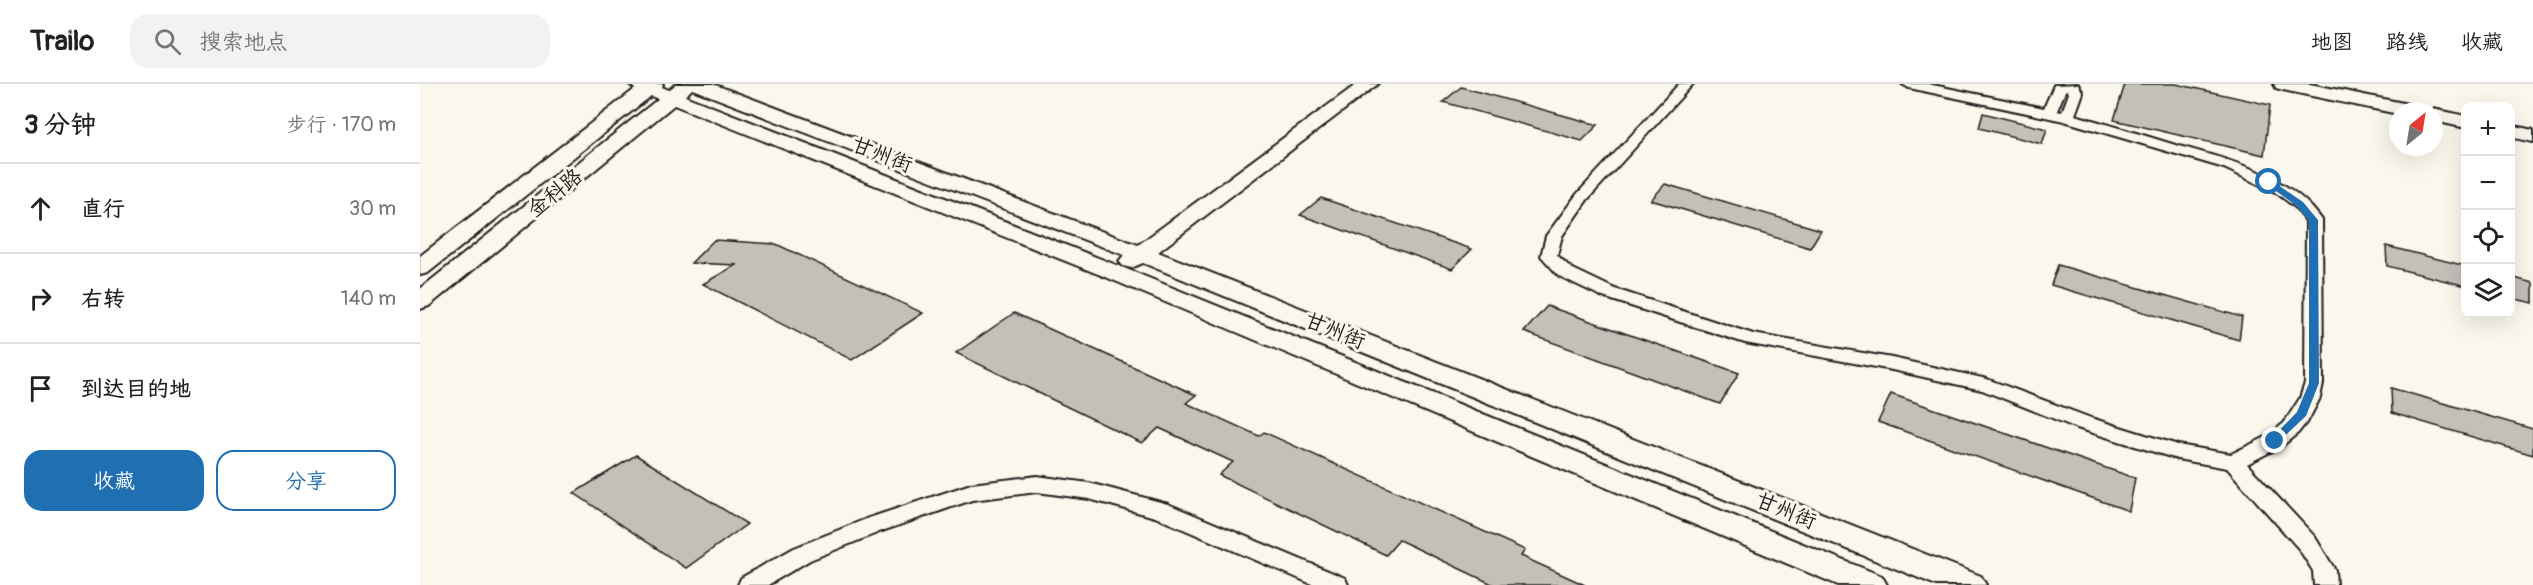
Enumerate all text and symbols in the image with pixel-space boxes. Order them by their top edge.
search box [130,14,550,68]
text: Trailo [30,24,94,59]
icon: search [151,25,184,58]
text: 搜索地点 [199,28,287,56]
text: 地图 [2311,29,2353,56]
text: 路线 [2386,29,2428,56]
text: 收藏 [2461,29,2503,56]
north arrow [2389,102,2443,156]
map controls [2461,102,2515,318]
button: + [2461,102,2515,156]
text: 3 分钟 [24,109,96,141]
text: 步行 · 170 m [287,112,396,137]
street label: 甘州街 [848,131,916,179]
button: − [2461,156,2515,210]
street label: 金科路 [522,163,588,223]
route start [2255,168,2281,194]
icon: ahead [24,192,57,225]
text: 直行 [81,195,125,223]
text: 30 m [349,196,396,221]
button: locate [2461,210,2515,264]
button: layers [2461,264,2515,318]
icon: right [24,282,57,315]
text: 右转 [81,285,125,313]
text: 140 m [341,286,396,311]
street label: 甘州街 [1301,307,1369,355]
icon: arrive [24,372,57,405]
text: 到达目的地 [81,375,191,403]
route end [2261,427,2287,453]
button: 收藏 [24,450,204,511]
button: 分享 [216,450,396,511]
street label: 甘州街 [1752,487,1820,535]

